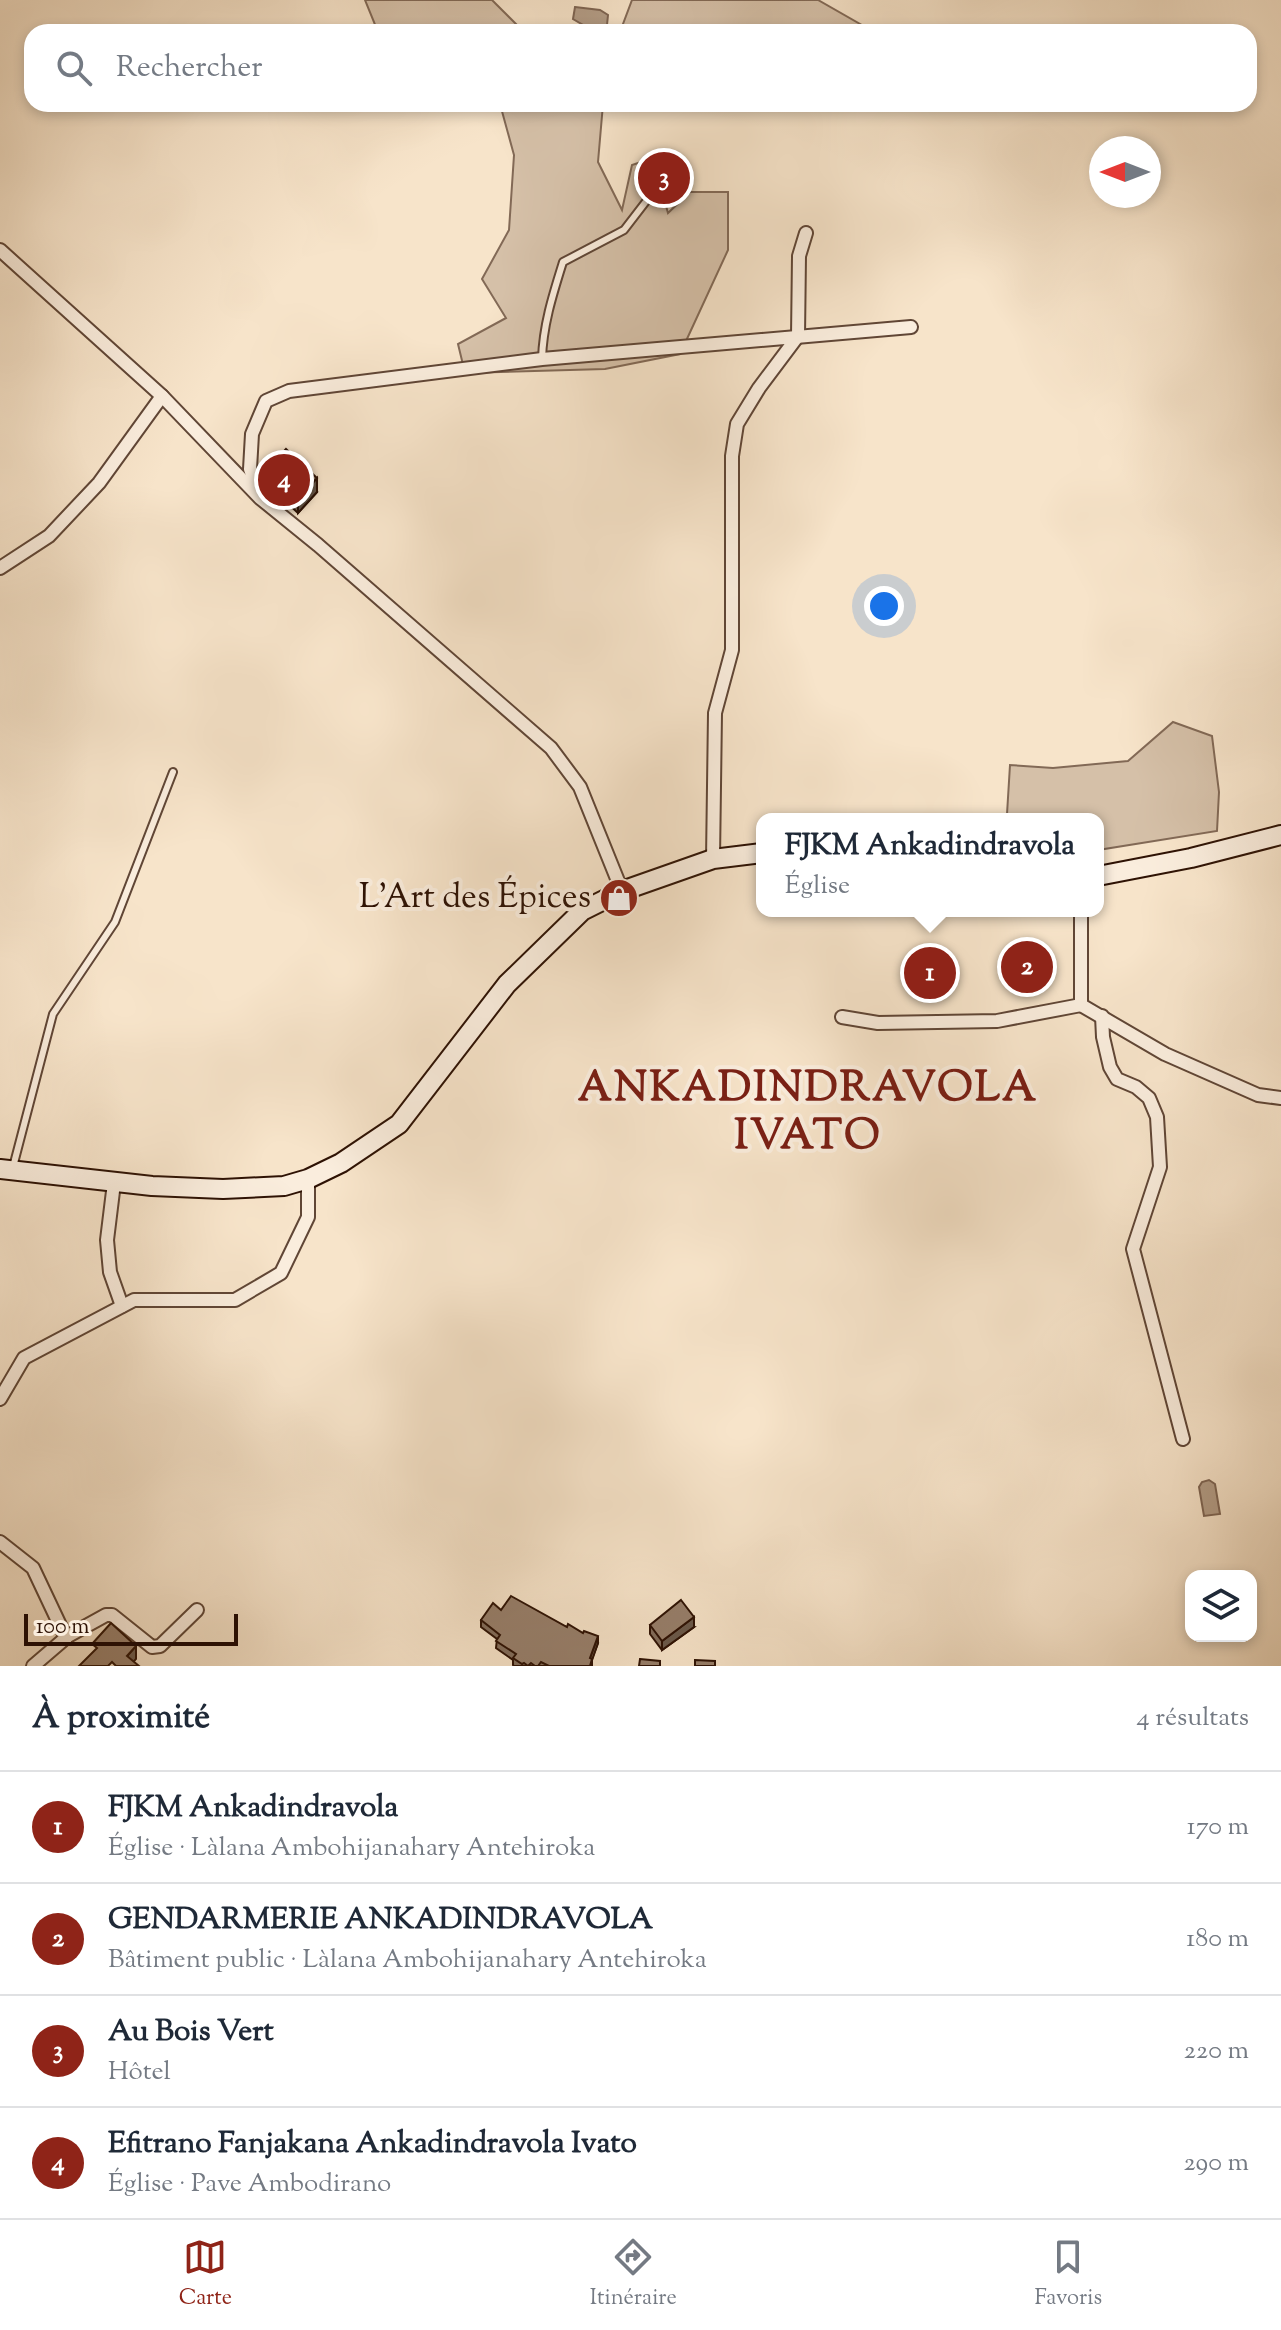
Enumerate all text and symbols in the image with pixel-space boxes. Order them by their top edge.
search box [24,24,1257,112]
icon: search [52,46,96,90]
text: Rechercher [116,47,263,90]
north arrow [1089,136,1161,208]
pin: 3 [638,148,690,208]
pin: 4 [258,450,310,510]
your location [864,586,904,626]
popup [756,813,1104,917]
text: FJKM Ankadindravola [785,825,1075,868]
text: Église [785,868,850,905]
place label: L'Art des Épices [359,874,591,923]
shop icon: L'Art des Épices [598,877,640,919]
pin: 2 [1001,937,1053,997]
pin: 1 [904,943,956,1003]
district label: ANKADINDRAVOLA IVATO [578,1060,1038,1168]
map controls [1185,1570,1257,1642]
button: layers [1185,1570,1257,1642]
scale bar [24,1610,238,1646]
text: 100 m [36,1612,89,1644]
text: À proximité [32,1694,210,1743]
text: 4 résultats [1137,1700,1249,1737]
text: FJKM Ankadindravola [108,1787,398,1830]
text: 1 [54,1809,62,1846]
text: 170 m [1187,1809,1249,1846]
text: Église · Làlana Ambohijanahary Antehiroka [108,1830,595,1867]
text: GENDARMERIE ANKADINDRAVOLA [108,1899,653,1942]
text: 2 [52,1921,64,1958]
text: 180 m [1186,1921,1249,1958]
text: Bâtiment public · Làlana Ambohijanahary Antehiroka [108,1942,707,1979]
text: Au Bois Vert [108,2011,274,2054]
text: 3 [53,2033,63,2070]
text: 220 m [1184,2033,1249,2070]
text: Hôtel [108,2054,171,2091]
text: Efitrano Fanjakana Ankadindravola Ivato [108,2123,637,2166]
text: 4 [51,2145,65,2182]
text: 290 m [1183,2145,1249,2182]
text: Église · Pave Ambodirano [108,2166,391,2203]
tab: Carte [179,2235,232,2315]
tab: Itinéraire [590,2235,677,2315]
tab: Favoris [1034,2235,1102,2315]

